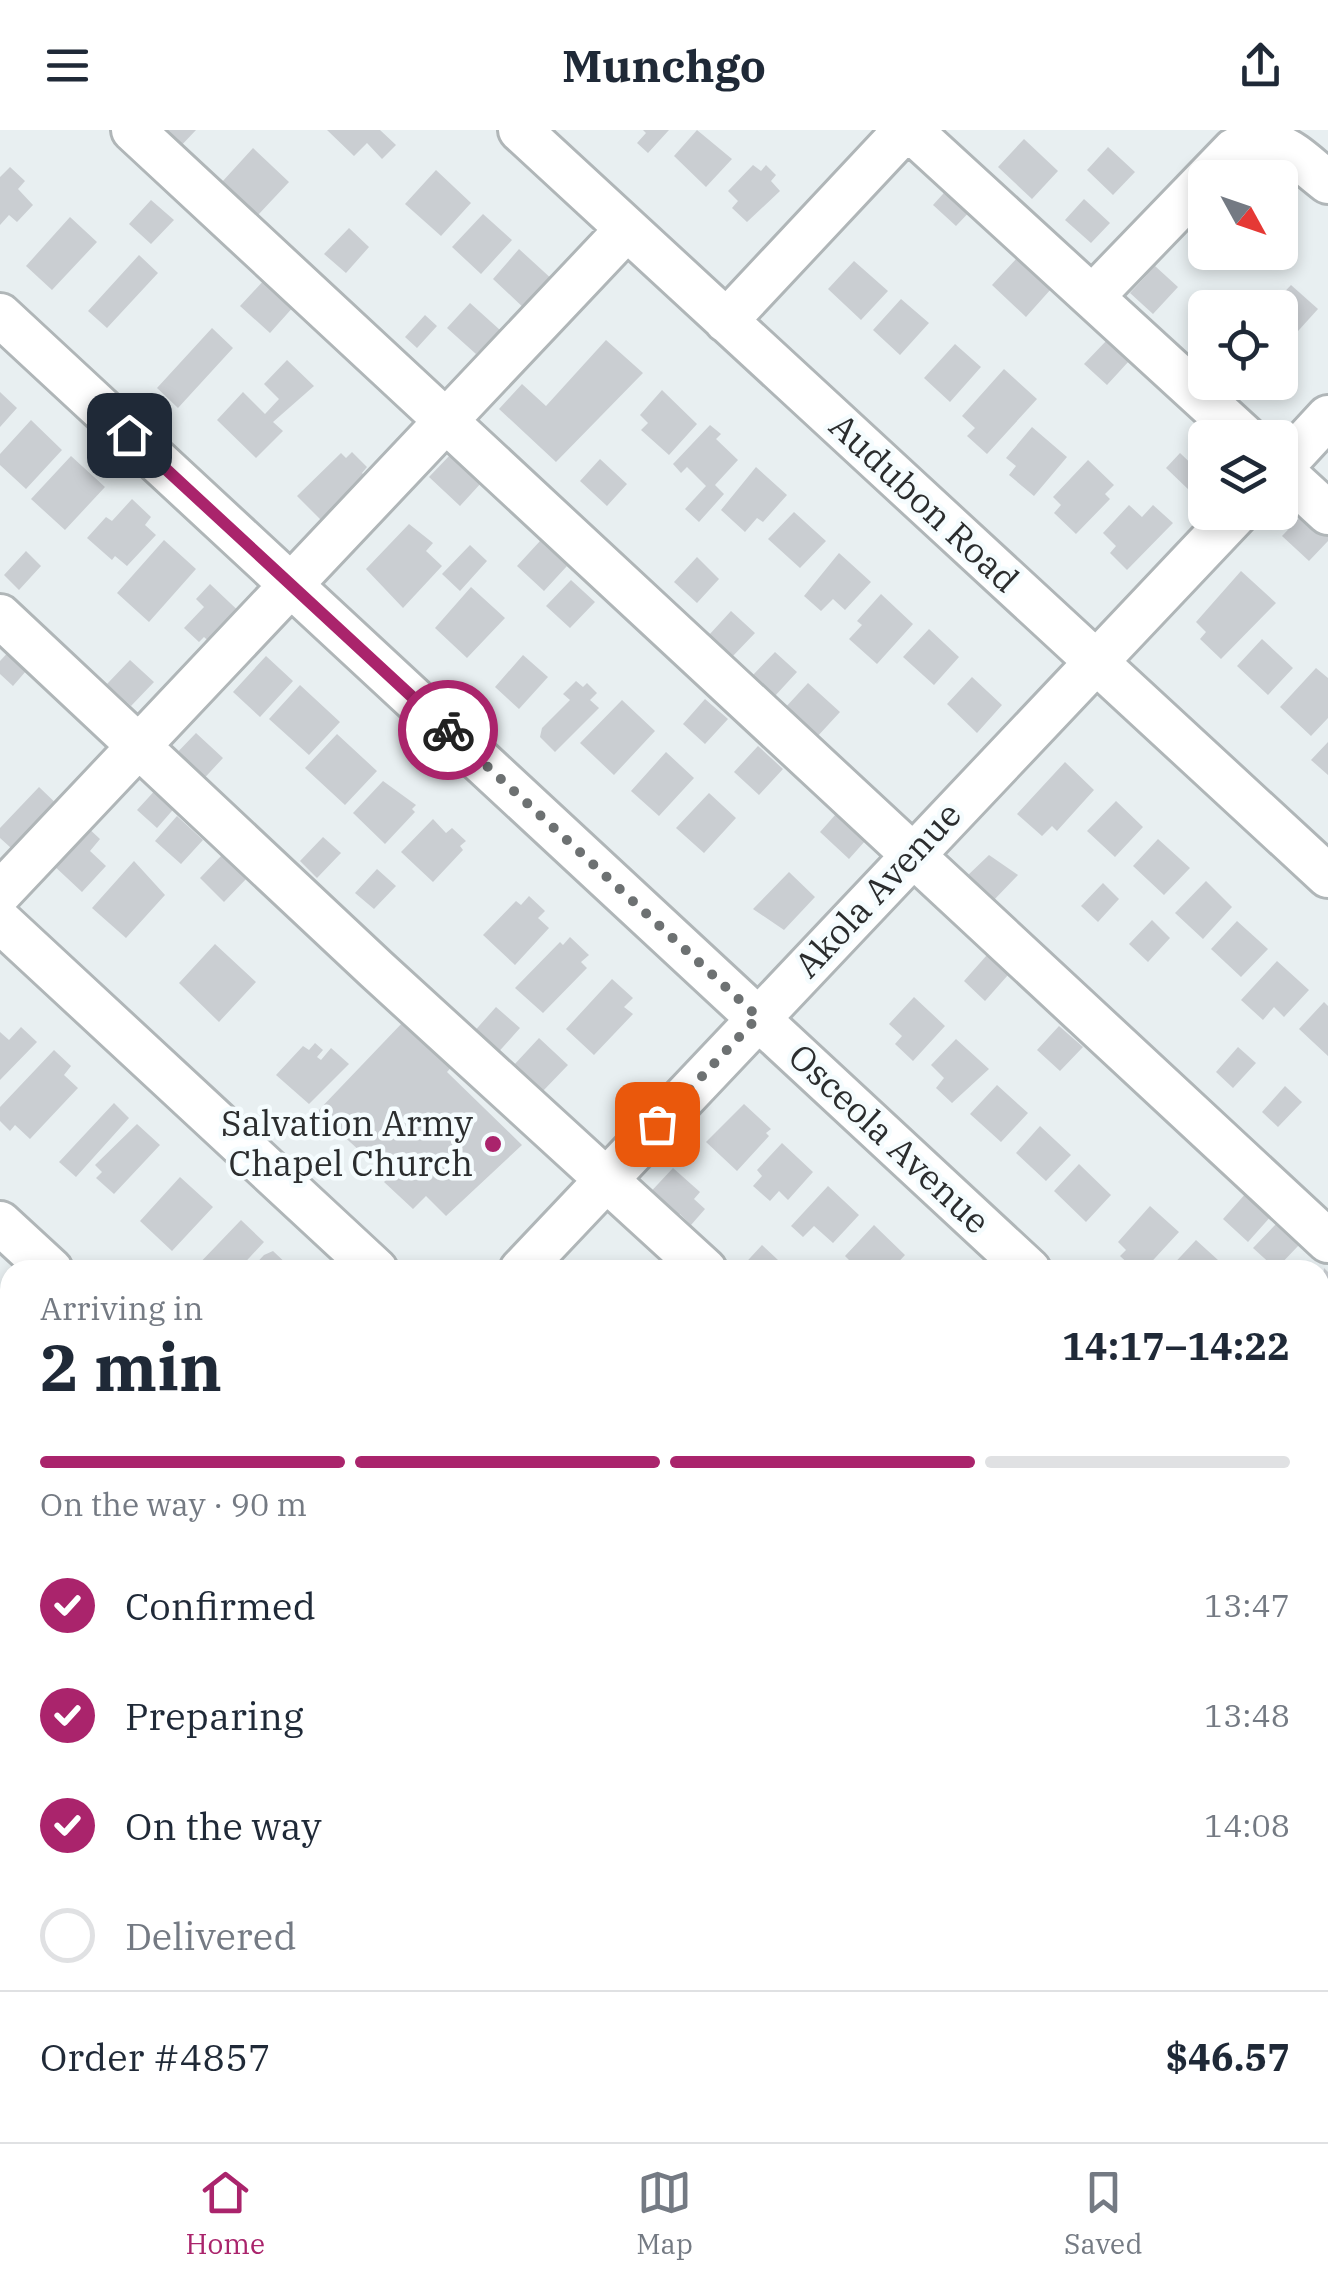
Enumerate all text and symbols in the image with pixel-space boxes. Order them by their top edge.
text: Munchgo [562,36,766,94]
icon: menu [40,38,95,93]
icon: share [1233,38,1288,93]
north arrow [1188,160,1298,270]
map controls [1188,160,1298,530]
button: locate [1188,290,1298,400]
pin [87,393,172,478]
street label: Audubon Road [820,403,1029,602]
icon: home [102,408,157,463]
button: layers [1188,420,1298,530]
courier [398,680,498,780]
icon: bike [421,703,476,758]
street label: Akola Avenue [784,792,971,987]
street label: Osceola Avenue [779,1033,1000,1243]
pin [615,1082,700,1167]
icon: bag [630,1097,685,1152]
place label: Salvation Army Chapel Church [221,1100,473,1186]
marker: Salvation Army Chapel Church [482,1133,504,1155]
text: Arriving in [40,1287,203,1329]
text: 14:17–14:22 [1062,1321,1290,1370]
text: 2 min [40,1324,222,1409]
text: On the way · 90 m [40,1483,307,1525]
icon: check [40,1578,95,1633]
text: Confirmed [125,1581,316,1630]
text: 13:47 [1204,1584,1290,1626]
icon: check [40,1688,95,1743]
text: Preparing [125,1691,304,1740]
text: 13:48 [1204,1694,1290,1736]
icon: check [40,1798,95,1853]
text: On the way [125,1801,322,1850]
text: 14:08 [1204,1804,1290,1846]
text: Delivered [125,1911,297,1960]
text: Order #4857 [40,2032,271,2081]
text: $46.57 [1165,2032,1290,2081]
tab: Home [186,2165,265,2262]
tab: Map [636,2165,693,2262]
tab: Saved [1064,2165,1142,2262]

